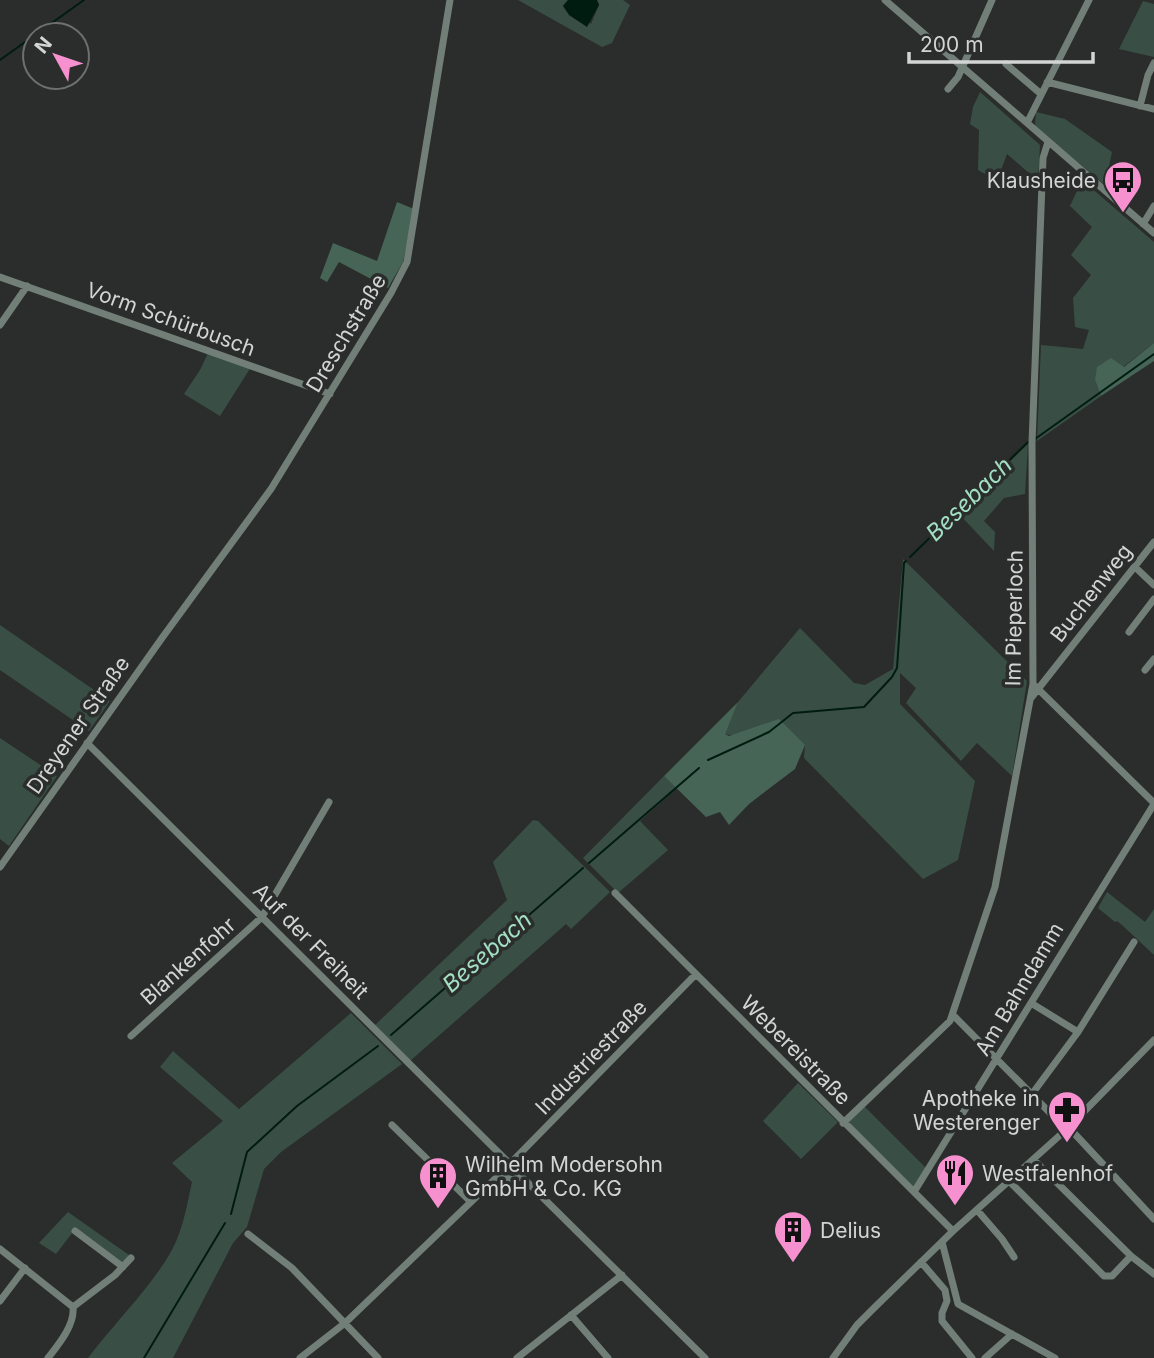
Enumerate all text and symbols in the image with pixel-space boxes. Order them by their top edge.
north arrow [21,21,91,91]
scale bar [909,21,1093,65]
text: N [30,32,57,58]
text: 200 m [920,32,984,57]
bus stop icon: Klausheide [1102,159,1144,214]
place label: Klausheide [987,168,1096,193]
street label: Dreschstraße [301,269,391,397]
street label: Vorm Schürbusch [83,277,259,361]
water label: Besebach [920,451,1018,547]
street label: Buchenweg [1045,539,1137,647]
street label: Im Pieperloch [1000,550,1028,686]
street label: Dreyener Straße [21,652,135,798]
street label: Auf der Freiheit [248,878,374,1004]
water label: Besebach [437,906,537,998]
street label: Blankenfohr [135,912,241,1010]
street label: Am Bahndamm [970,918,1068,1060]
street label: Webereistraße [736,990,856,1110]
street label: Industriestraße [530,994,652,1120]
place label: Apotheke in Westerenger [913,1086,1040,1135]
pharmacy icon: Apotheke in Westerenger [1046,1089,1088,1144]
place label: Wilhelm Modersohn GmbH & Co. KG [465,1152,663,1201]
restaurant icon: Westfalenhof [934,1152,976,1207]
building icon: Wilhelm Modersohn GmbH & Co. KG [417,1155,459,1210]
place label: Westfalenhof [982,1161,1113,1186]
building icon: Delius [772,1209,814,1264]
place label: Delius [820,1218,881,1243]

